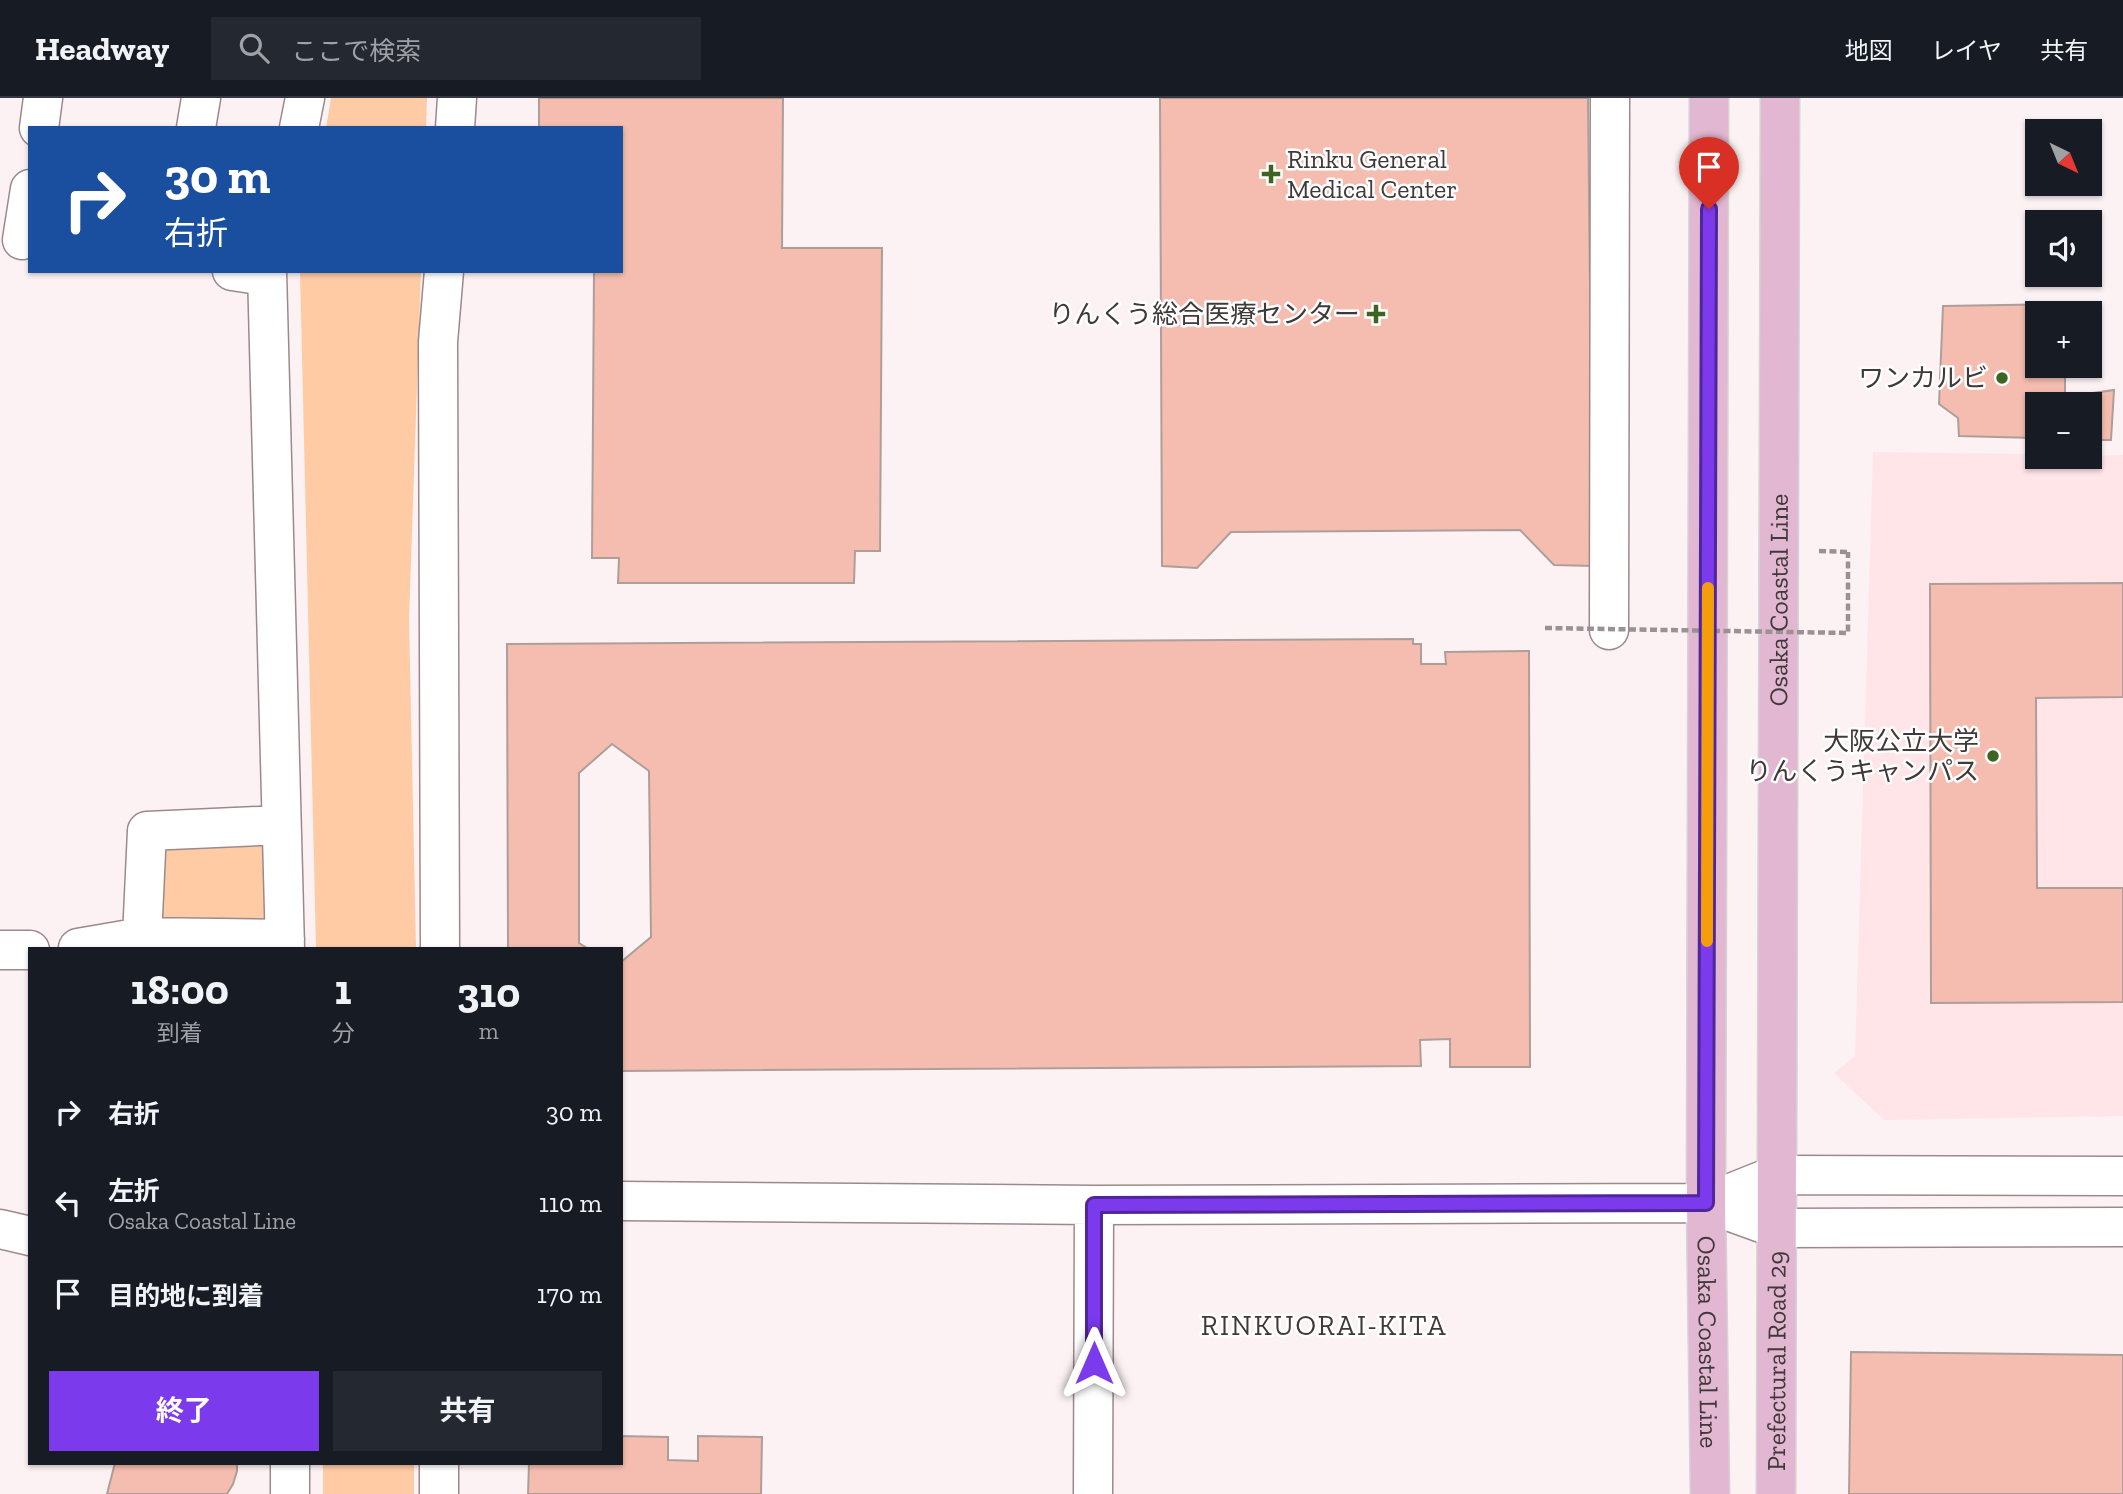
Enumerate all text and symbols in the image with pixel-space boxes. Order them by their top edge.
search box [211,17,701,80]
text: Headway [35,29,169,68]
icon: search [235,29,273,67]
text: ここで検索 [291,35,421,67]
text: 地図 [1845,36,1893,65]
text: レイヤ [1931,36,2002,65]
text: 共有 [2040,36,2088,65]
north arrow [2025,119,2102,196]
map controls [2025,119,2102,469]
pin [1679,137,1739,209]
place label: Rinku General Medical Center [1287,143,1457,205]
text: 30 m [164,147,270,206]
icon: arrive [1690,148,1728,186]
icon: right [49,154,140,245]
marker: Rinku General Medical Center [1261,164,1281,184]
button: sound [2025,210,2102,287]
text: 右折 [164,214,228,252]
place label: りんくう総合医療センター [1049,298,1360,330]
button: + [2025,301,2102,378]
marker: りんくう総合医療センター [1366,304,1386,324]
place label: ワンカルビ [1858,362,1988,394]
marker: ワンカルビ [1994,370,2010,386]
button: − [2025,392,2102,469]
street label: Osaka Coastal Line [1762,494,1795,706]
place label: 大阪公立大学 りんくうキャンパス [1746,725,1979,787]
marker: 大阪公立大学 りんくうキャンパス [1985,748,2001,764]
text: 18:00 [131,964,229,1015]
text: 1 [334,964,351,1015]
text: 310 [457,967,520,1018]
text: m [479,1017,499,1045]
text: 到着 [157,1019,203,1047]
text: 分 [331,1019,354,1047]
icon: right [49,1093,87,1131]
text: 30 m [546,1096,602,1128]
text: 右折 [108,1098,160,1130]
text: 左折 [108,1175,160,1207]
icon: left [49,1184,87,1222]
text: 110 m [539,1187,602,1219]
text: Osaka Coastal Line [108,1207,296,1235]
street label: Osaka Coastal Line [1690,1235,1725,1449]
street label: Prefectural Road 29 [1760,1251,1793,1471]
icon: arrive [49,1275,87,1313]
text: 170 m [537,1278,602,1310]
text: 目的地に到着 [108,1280,264,1312]
district label: RINKUORAI-KITA [1201,1309,1447,1342]
position arrow [1057,1326,1131,1400]
button: 終了 [49,1371,319,1451]
button: 共有 [333,1371,602,1451]

